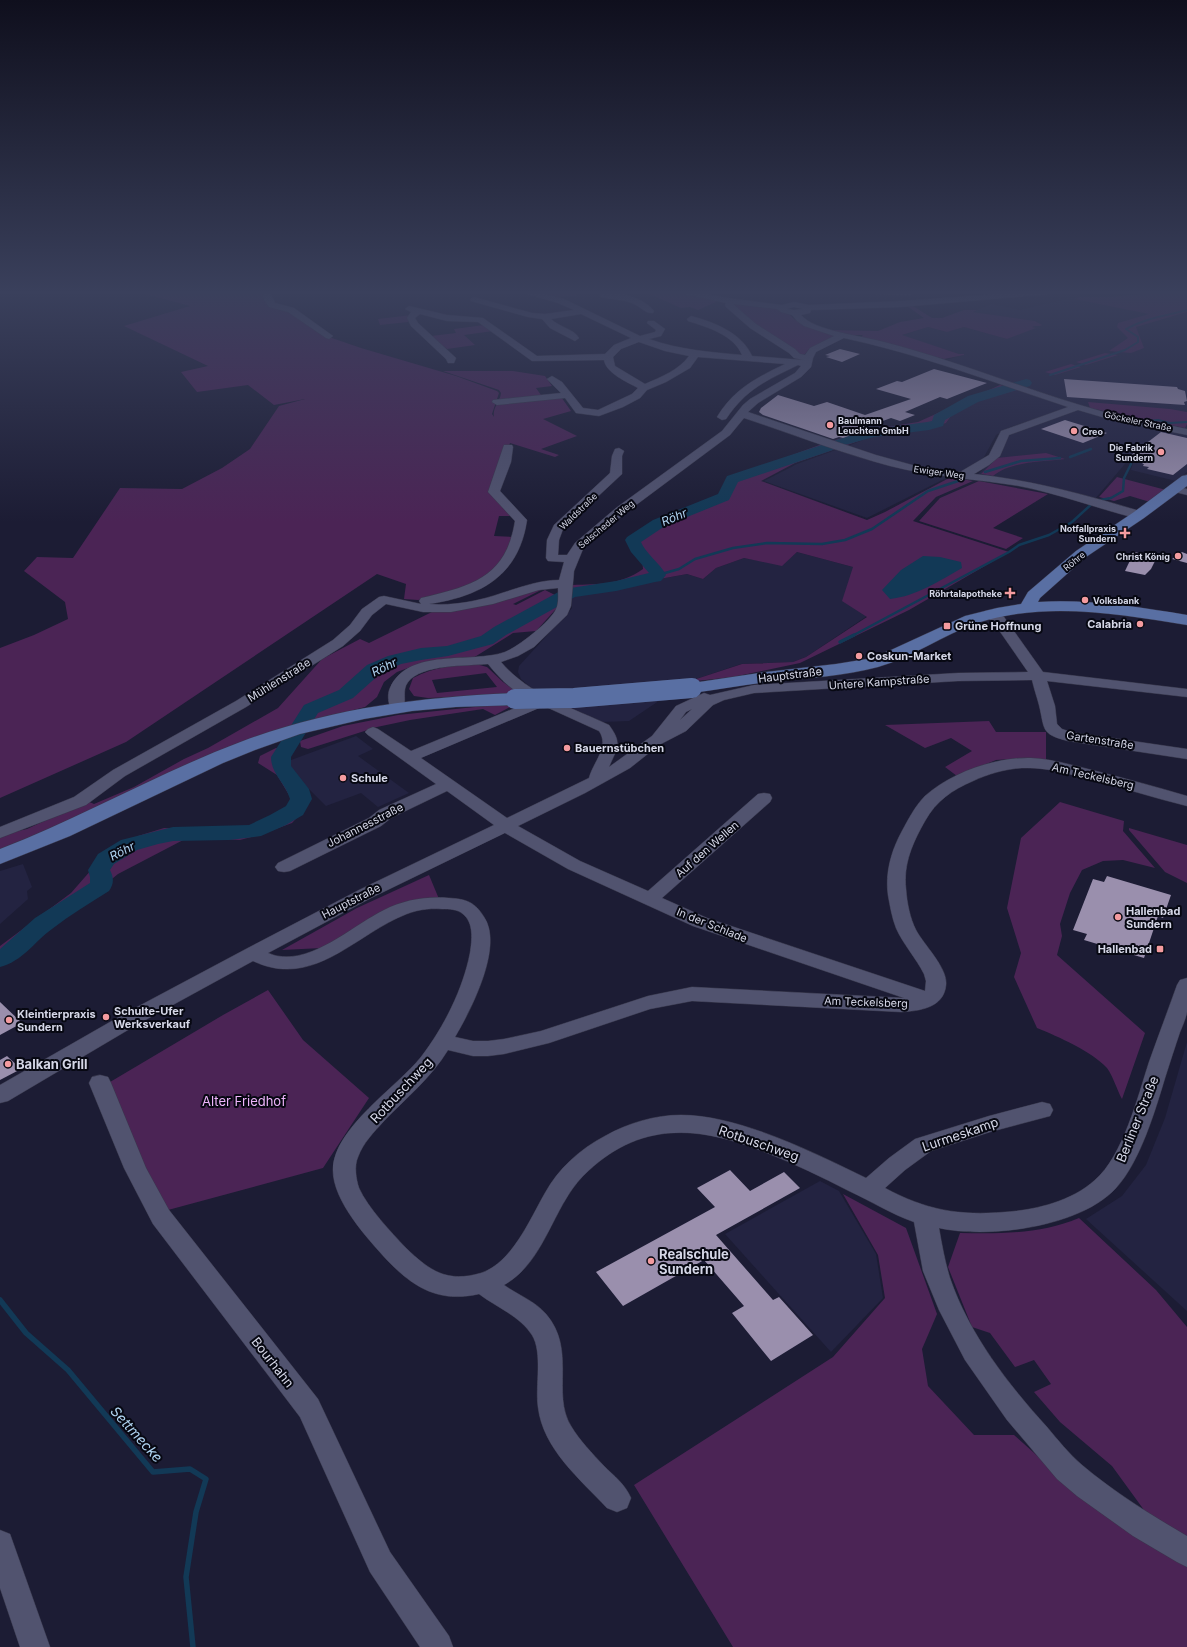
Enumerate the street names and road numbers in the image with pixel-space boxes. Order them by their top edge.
street label: Göckeler Straße [1103,408,1173,434]
street label: Ewiger Weg [913,463,965,481]
street label: Waldstraße [557,490,599,532]
street label: Selscheder Weg [576,497,636,551]
street label: Röhre [1061,549,1087,573]
street label: Mühlenstraße [245,655,313,705]
street label: Hauptstraße [757,664,823,686]
street label: Untere Kampstraße [828,671,930,693]
street label: Gartenstraße [1065,728,1135,752]
street label: Am Teckelsberg [1051,760,1135,792]
street label: Johannesstraße [325,800,405,850]
street label: Auf den Wellen [673,818,741,880]
street label: Hauptstraße [319,880,383,922]
street label: In der Schlade [675,905,749,945]
street label: Am Teckelsberg [824,994,908,1010]
street label: Rotbuschweg [367,1054,435,1126]
street label: Berliner Straße [1112,1074,1162,1164]
street label: Lurmeskamp [920,1113,1000,1155]
street label: Rotbuschweg [717,1122,801,1164]
street label: Bourhahn [248,1334,298,1390]

